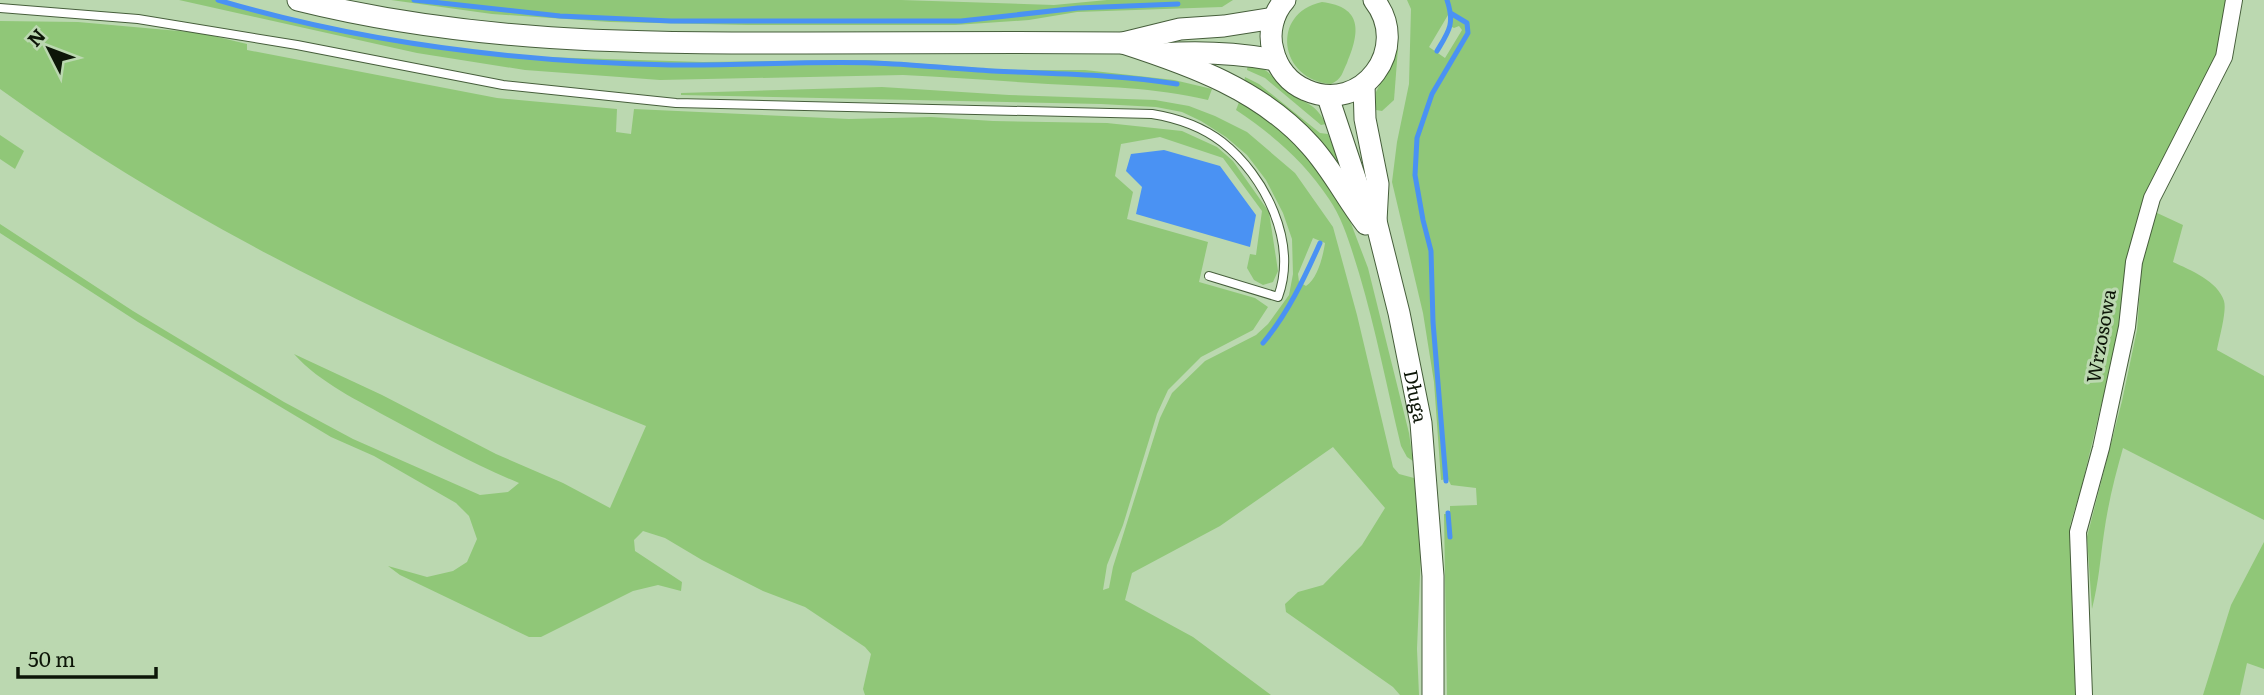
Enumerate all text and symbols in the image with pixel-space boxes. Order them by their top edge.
north arrow [14,14,84,84]
text: N [20,22,51,52]
street label: Wrzosowa [2078,286,2122,385]
street label: Długa [1398,367,1436,426]
scale bar [18,636,156,680]
text: 50 m [28,642,75,673]

